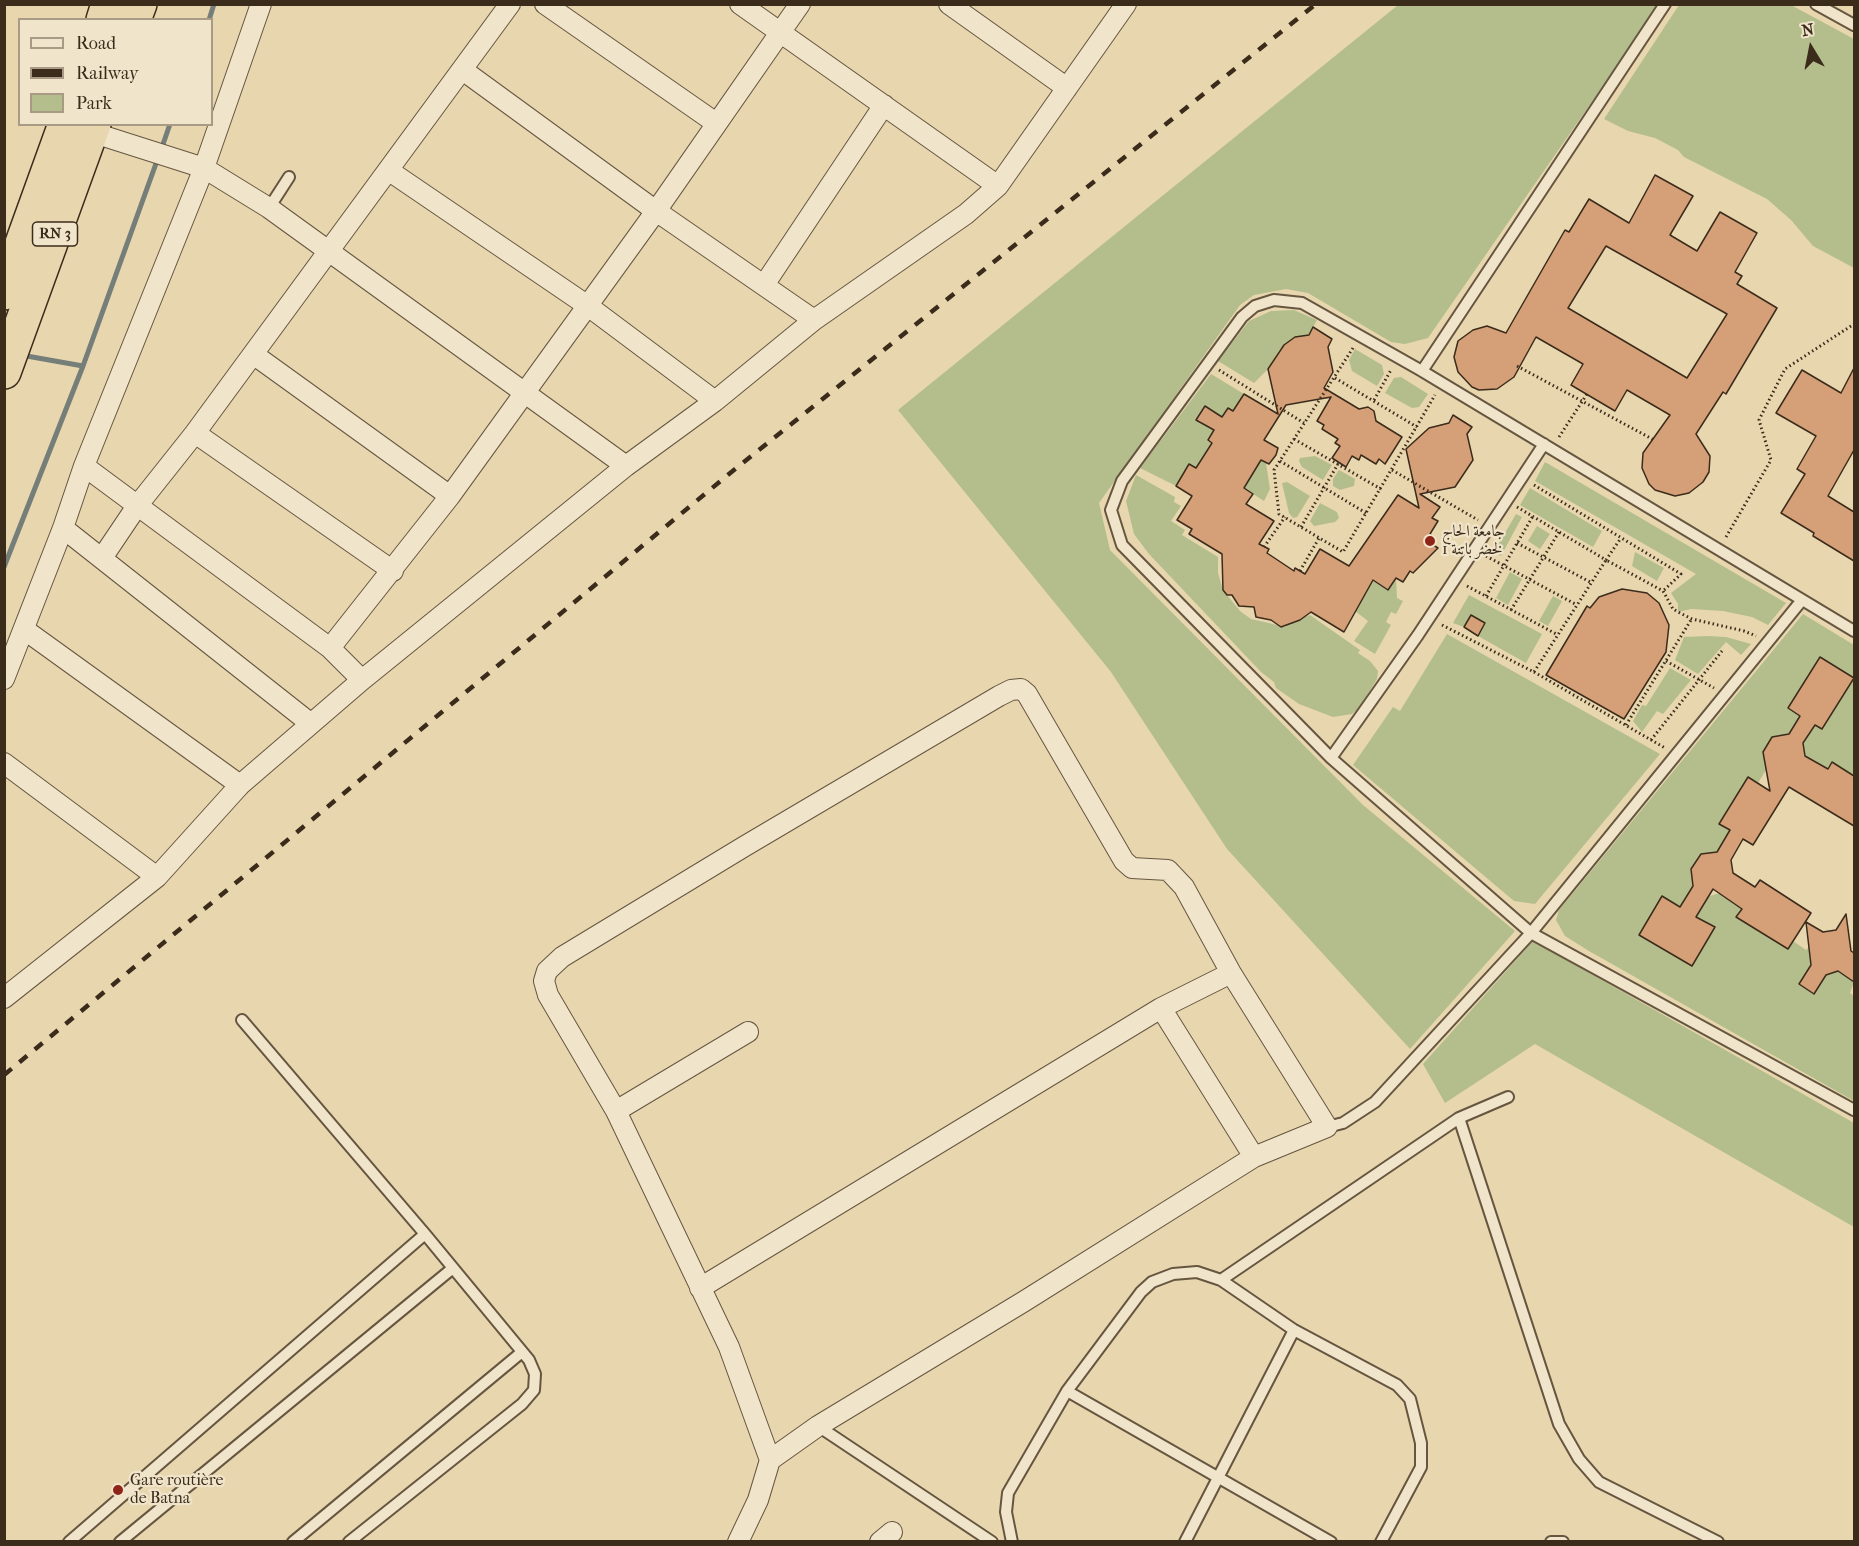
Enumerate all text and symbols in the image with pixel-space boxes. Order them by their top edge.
legend [18,18,213,126]
north arrow [1781,18,1841,78]
text: N [1800,19,1815,40]
text: Road [76,33,116,54]
text: Railway [76,63,139,84]
text: Park [76,93,112,114]
road number: RN 3 [32,222,78,246]
place label: جامعة الحاج لخضر باتنة 1 [1442,522,1505,560]
marker: جامعة الحاج لخضر باتنة 1 [1423,534,1437,548]
place label: Gare routière de Batna [130,1471,223,1509]
marker: Gare routière de Batna [111,1483,125,1497]

